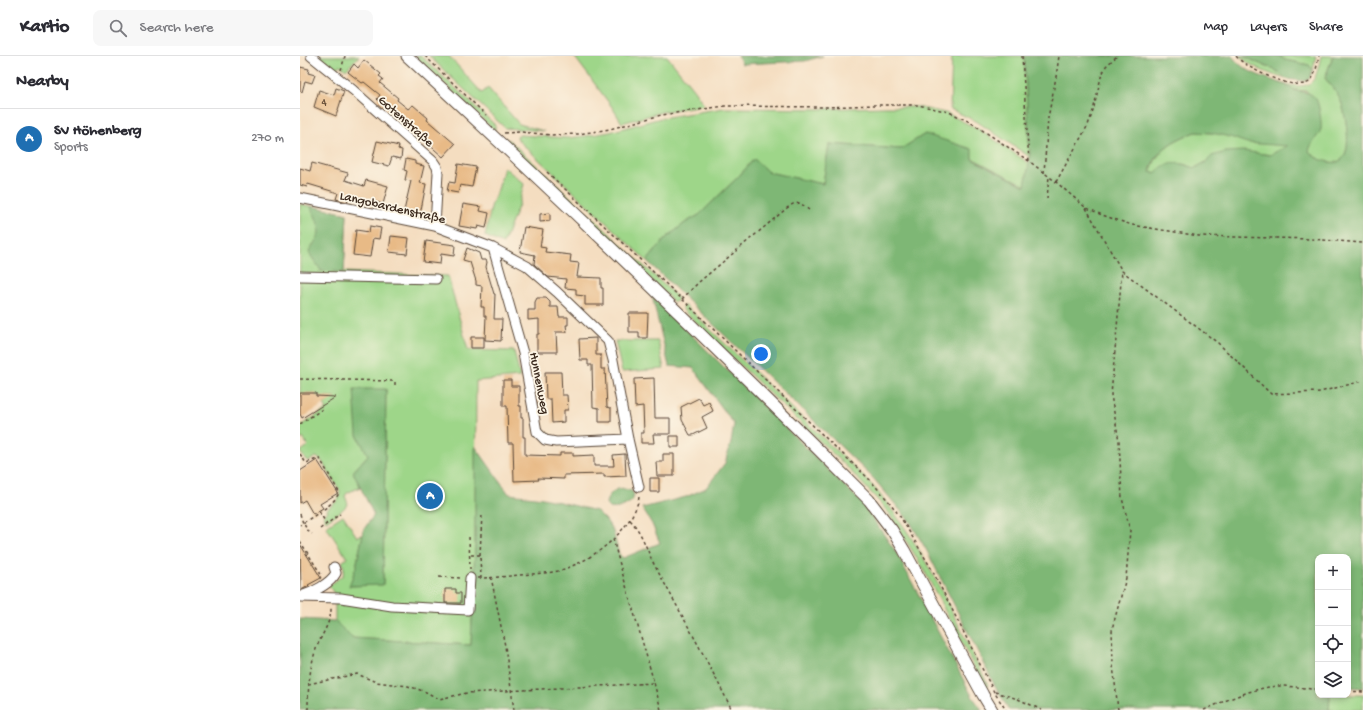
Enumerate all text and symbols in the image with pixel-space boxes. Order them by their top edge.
search box [93,10,373,46]
text: Kartio [20,16,69,39]
icon: search [107,17,129,39]
text: Search here [139,19,213,37]
text: Map [1204,19,1228,36]
text: Layers [1250,19,1287,36]
text: Share [1309,19,1343,36]
text: Nearby [16,72,69,92]
street label: Gotenstraße [374,93,436,151]
house number: 4 [321,97,327,109]
text: SV Höhenberg [54,122,142,140]
text: A [25,131,33,146]
text: 270 m [251,131,284,146]
text: Sports [54,140,88,155]
street label: Langobardenstraße [338,189,447,228]
your location [751,344,771,364]
street label: Hunnenweg [525,351,552,416]
pin: A [417,481,443,511]
map controls [1315,554,1351,698]
button: + [1315,554,1351,590]
button: − [1315,590,1351,626]
button: locate [1315,626,1351,662]
button: layers [1315,662,1351,698]

